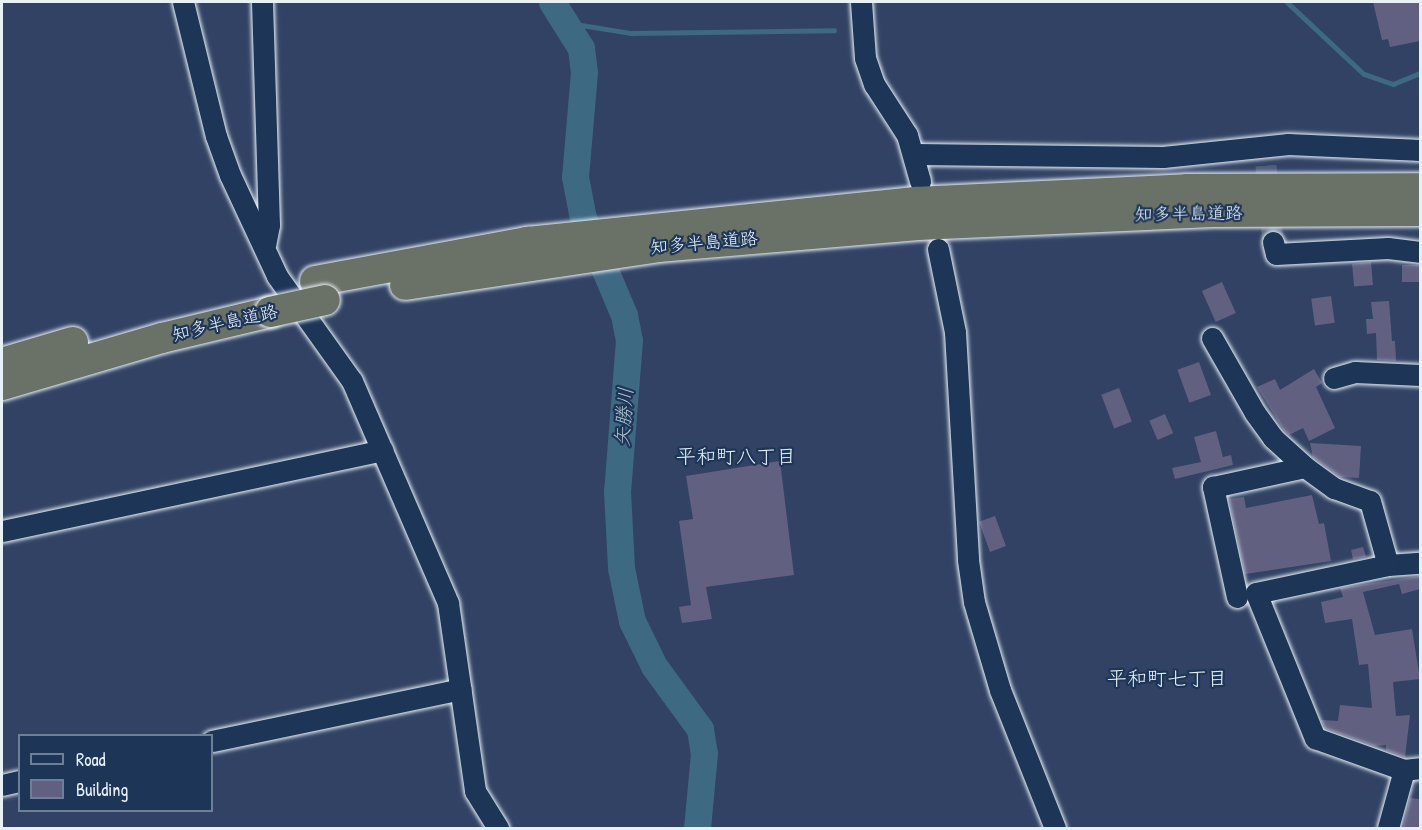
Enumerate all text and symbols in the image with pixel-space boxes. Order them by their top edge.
street label: 知多半島道路 [1135,202,1243,226]
street label: 知多半島道路 [649,228,759,258]
street label: 知多半島道路 [170,300,280,346]
water label: 矢勝川 [609,386,637,448]
district label: 平和町八丁目 [676,443,796,467]
district label: 平和町七丁目 [1107,665,1227,689]
legend [18,734,213,812]
text: Road [76,747,106,772]
text: Building [76,777,128,802]

